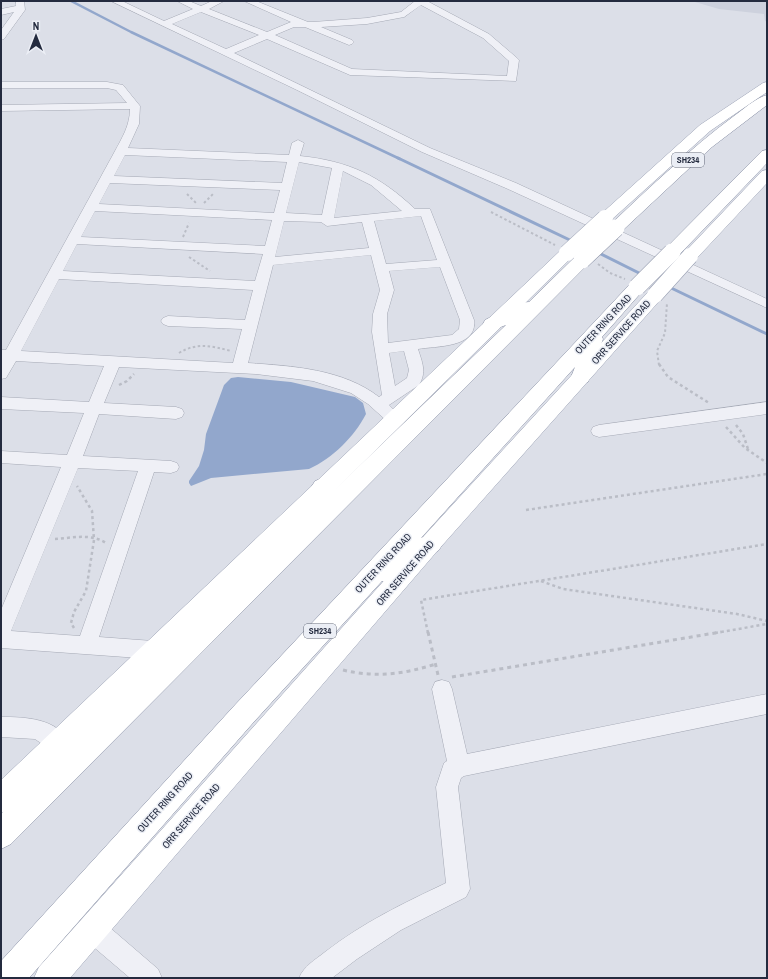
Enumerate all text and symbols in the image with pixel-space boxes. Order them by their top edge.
north arrow [16,16,56,56]
text: N [33,19,39,33]
road number: SH234 [672,153,704,167]
street label: OUTER RING ROAD [572,291,634,357]
street label: ORR SERVICE ROAD [589,297,653,367]
street label: OUTER RING ROAD [352,530,414,596]
street label: ORR SERVICE ROAD [373,538,437,608]
road number: SH234 [304,624,336,638]
street label: OUTER RING ROAD [134,769,196,835]
street label: ORR SERVICE ROAD [159,781,223,851]

